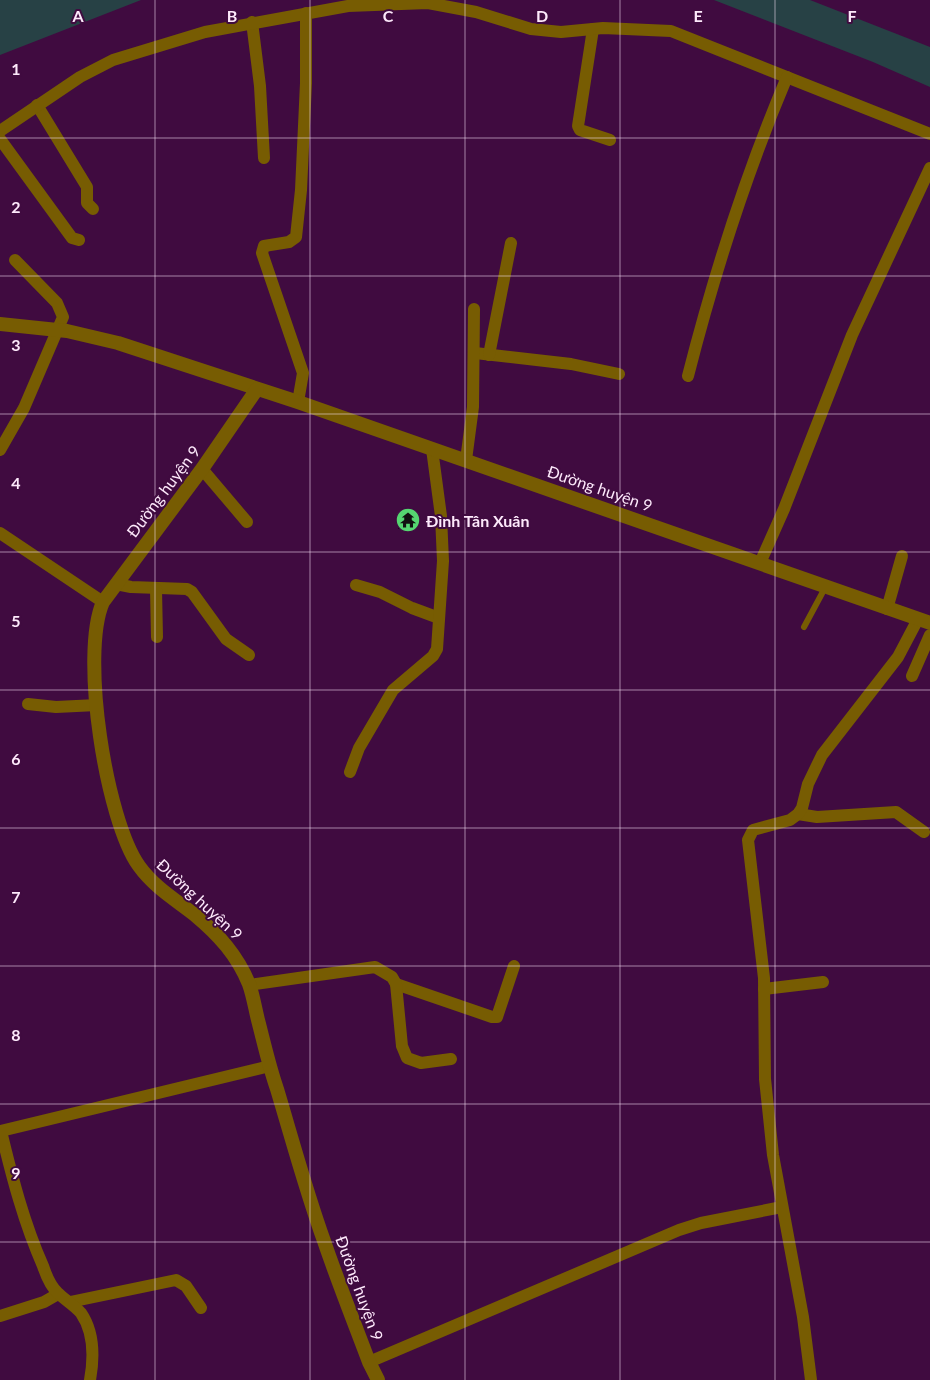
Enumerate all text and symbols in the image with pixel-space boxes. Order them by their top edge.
text: A [71,6,84,25]
text: B [227,6,237,25]
text: C [383,6,394,25]
text: D [536,6,548,25]
text: E [693,6,703,25]
text: F [847,6,857,25]
text: 1 [11,59,21,78]
text: 2 [11,197,21,216]
text: 3 [11,335,21,354]
street label: Đường huyện 9 [122,441,204,541]
street label: Đường huyện 9 [545,461,655,515]
text: 4 [11,473,21,492]
temple icon: Đình Tân Xuân [395,507,421,533]
place label: Đình Tân Xuân [425,511,529,530]
text: 5 [11,611,21,630]
text: 6 [11,749,21,768]
street label: Đường huyện 9 [153,855,247,943]
text: 7 [11,887,21,906]
text: 8 [11,1025,21,1044]
text: 9 [11,1163,21,1182]
street label: Đường huyện 9 [332,1233,388,1343]

